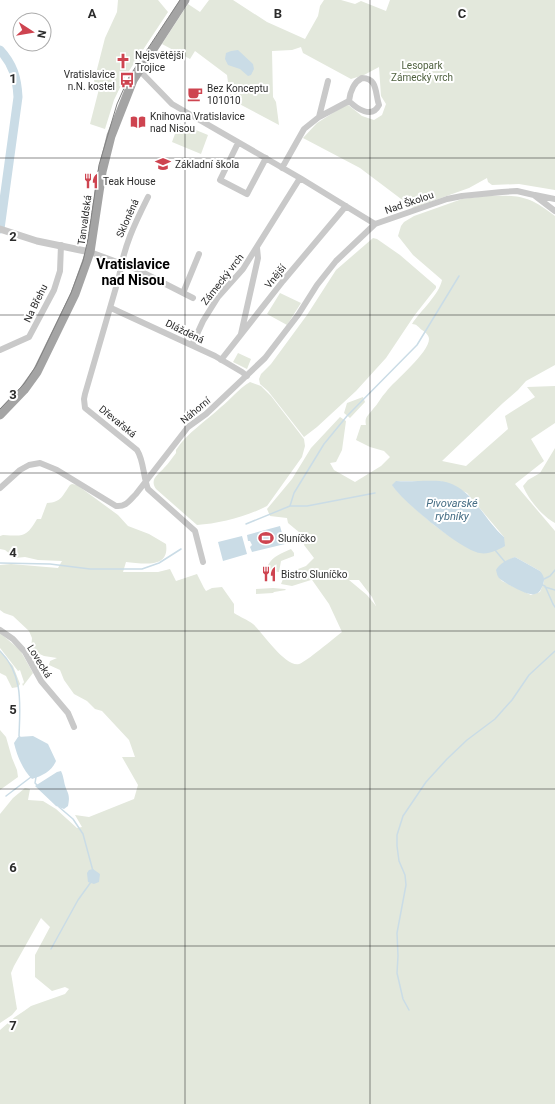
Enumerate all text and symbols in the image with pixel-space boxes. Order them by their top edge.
text: A [88,6,97,21]
text: B [274,6,282,21]
text: C [458,6,467,21]
north arrow [12,12,52,52]
text: N [34,29,48,39]
place label: Nejsvětější Trojice [135,50,184,73]
church icon: Nejsvětější Trojice [114,52,132,70]
park label: Lesopark Zámecký vrch [391,60,453,83]
place label: Vratislavice n.N. kostel [64,69,115,92]
text: 1 [9,71,17,86]
bus stop icon: Vratislavice n.N. kostel [118,71,136,89]
place label: Bez Konceptu 101010 [207,83,268,106]
cafe icon: Bez Konceptu 101010 [186,85,204,103]
place label: Knihovna Vratislavice nad Nisou [150,111,245,134]
library icon: Knihovna Vratislavice nad Nisou [129,113,147,131]
school or university icon: Základní škola [154,155,172,173]
place label: Základní škola [175,159,239,170]
restaurant icon: Teak House [82,172,100,190]
place label: Teak House [103,176,156,187]
street label: Nad Školou [383,188,435,216]
street label: Tanvaldská [76,194,93,246]
street label: Skloněná [114,197,141,239]
text: 2 [9,229,17,244]
street label: Zámecký vrch [199,252,246,307]
district label: Vratislavice nad Nisou [96,256,170,288]
street label: Vnější [263,262,289,290]
street label: Na Břehu [22,282,49,324]
street label: Dlážděná [164,317,206,345]
text: 3 [9,387,17,402]
street label: Náhorní [178,395,213,426]
street label: Dřevařská [97,403,138,440]
water label: Pivovarské rybníky [426,497,478,523]
sports icon: Sluníčko [257,529,275,547]
place label: Sluníčko [278,533,316,544]
text: 4 [9,545,17,560]
restaurant icon: Bistro Sluníčko [260,565,278,583]
place label: Bistro Sluníčko [281,569,348,580]
street label: Lovecká [25,643,54,680]
text: 5 [9,702,17,717]
text: 6 [9,860,17,875]
text: 7 [9,1018,17,1033]

